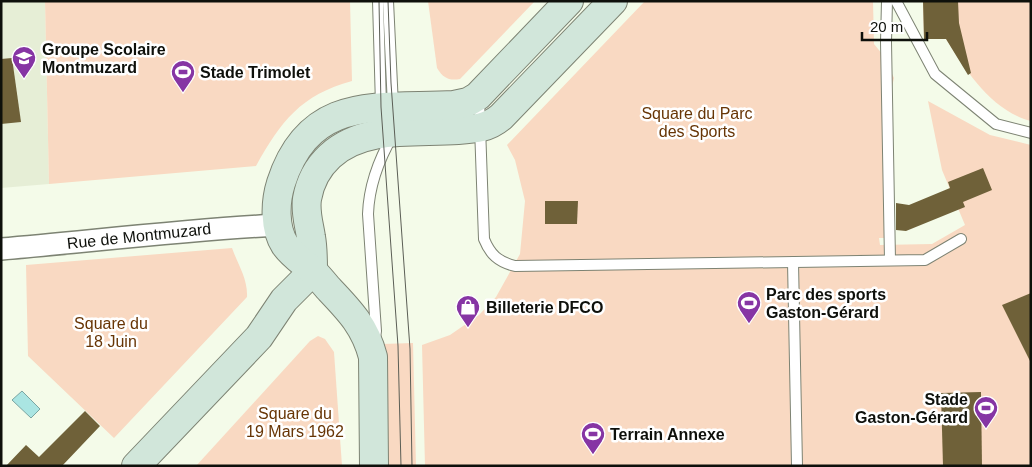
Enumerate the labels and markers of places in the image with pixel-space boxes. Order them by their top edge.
place label: Groupe Scolaire Montmuzard [42,41,166,76]
school or university icon: Groupe Scolaire Montmuzard [11,45,37,79]
sports icon: Stade Trimolet [170,59,196,93]
place label: Stade Trimolet [200,64,311,81]
place label: Parc des sports Gaston-Gérard [766,286,886,321]
sports icon: Parc des sports Gaston-Gérard [736,290,762,324]
shop icon: Billeterie DFCO [455,294,481,328]
place label: Billeterie DFCO [486,299,603,316]
place label: Stade Gaston-Gérard [855,391,968,426]
sports icon: Stade Gaston-Gérard [973,395,999,429]
sports icon: Terrain Annexe [580,421,606,455]
place label: Terrain Annexe [610,426,725,443]

